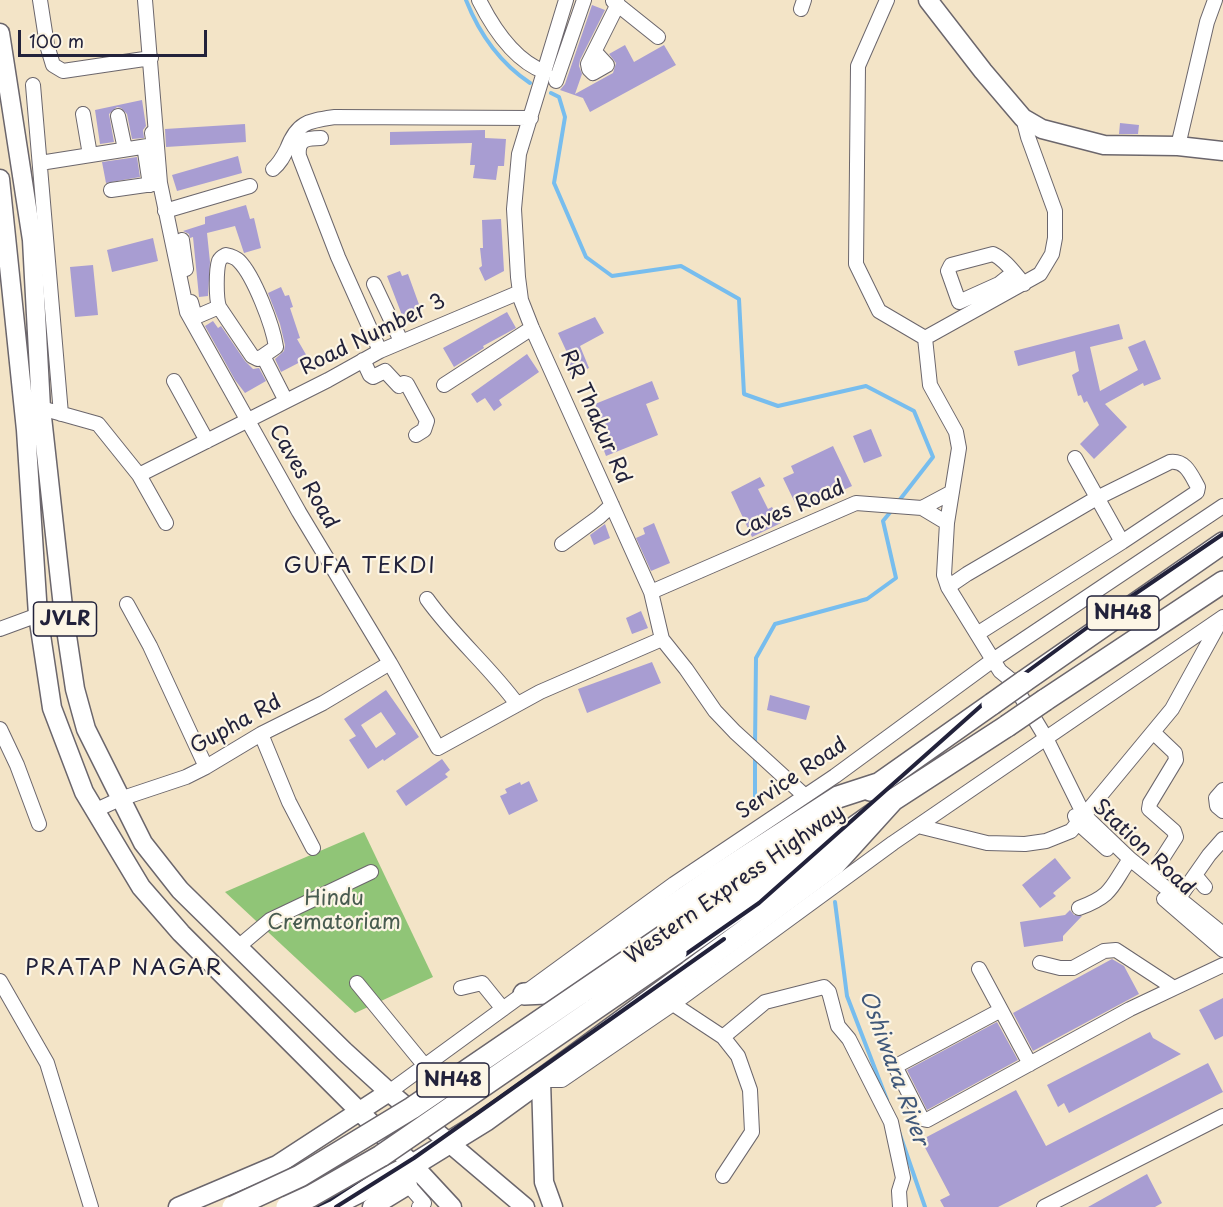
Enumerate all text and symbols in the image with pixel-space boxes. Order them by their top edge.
scale bar [21,18,210,56]
text: 100 m [29,27,84,54]
street label: Road Number 3 [296,289,450,381]
street label: RR Thakur Rd [554,346,636,488]
street label: Caves Road [263,420,343,534]
street label: Caves Road [731,476,849,544]
district label: GUFA TEKDI [285,554,435,580]
road number: NH48 [1087,596,1159,630]
road number: JVLR [34,602,97,636]
street label: Gupha Rd [186,690,286,760]
street label: Service Road [732,733,852,825]
street label: Station Road [1087,794,1199,902]
street label: Western Express Highway [621,800,849,970]
park label: Hindu Crematoriam [267,886,401,936]
district label: PRATAP NAGAR [25,956,223,982]
water label: Oshiwara River [853,987,933,1149]
road number: NH48 [417,1063,489,1097]

